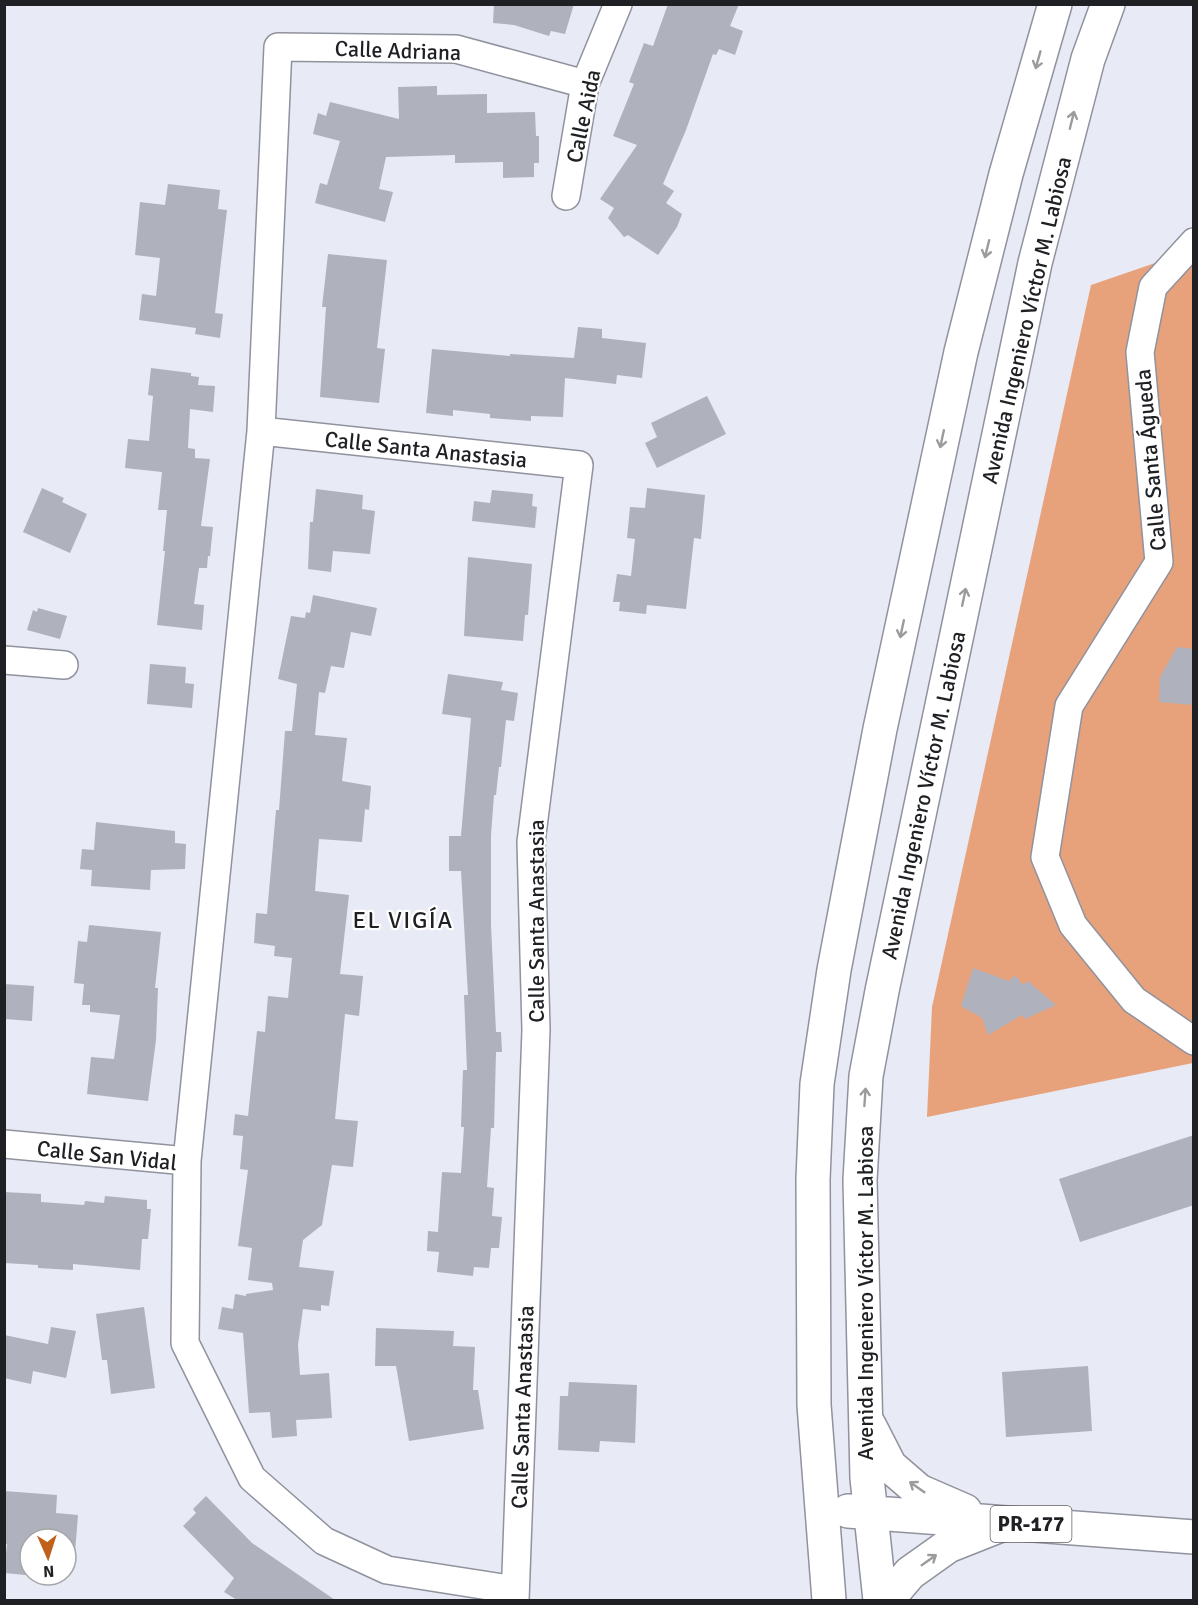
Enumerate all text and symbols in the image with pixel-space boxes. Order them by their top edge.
street label: Calle Adriana [334,35,462,66]
one-way arrow [1032,50,1043,69]
street label: Calle Aida [560,67,607,165]
one-way arrow [1067,111,1078,130]
street label: Avenida Ingeniero Víctor M. Labiosa [976,154,1077,486]
one-way arrow [981,239,993,258]
street label: Calle Santa Águeda [1129,368,1172,552]
street label: Calle Santa Anastasia [323,425,529,474]
one-way arrow [936,429,948,448]
one-way arrow [959,588,970,607]
one-way arrow [895,619,907,638]
street label: Avenida Ingeniero Víctor M. Labiosa [875,629,972,962]
street label: Calle Santa Anastasia [523,819,550,1023]
district label: EL VIGÍA [352,905,454,935]
one-way arrow [860,1088,871,1108]
street label: Avenida Ingeniero Víctor M. Labiosa [852,1126,879,1460]
street label: Calle San Vidal [36,1135,178,1176]
street label: Calle Santa Anastasia [505,1305,540,1509]
one-way arrow [909,1481,925,1493]
road number: PR-177 [990,1506,1072,1542]
north arrow [18,1527,78,1587]
one-way arrow [920,1554,936,1566]
text: N [43,1561,55,1581]

